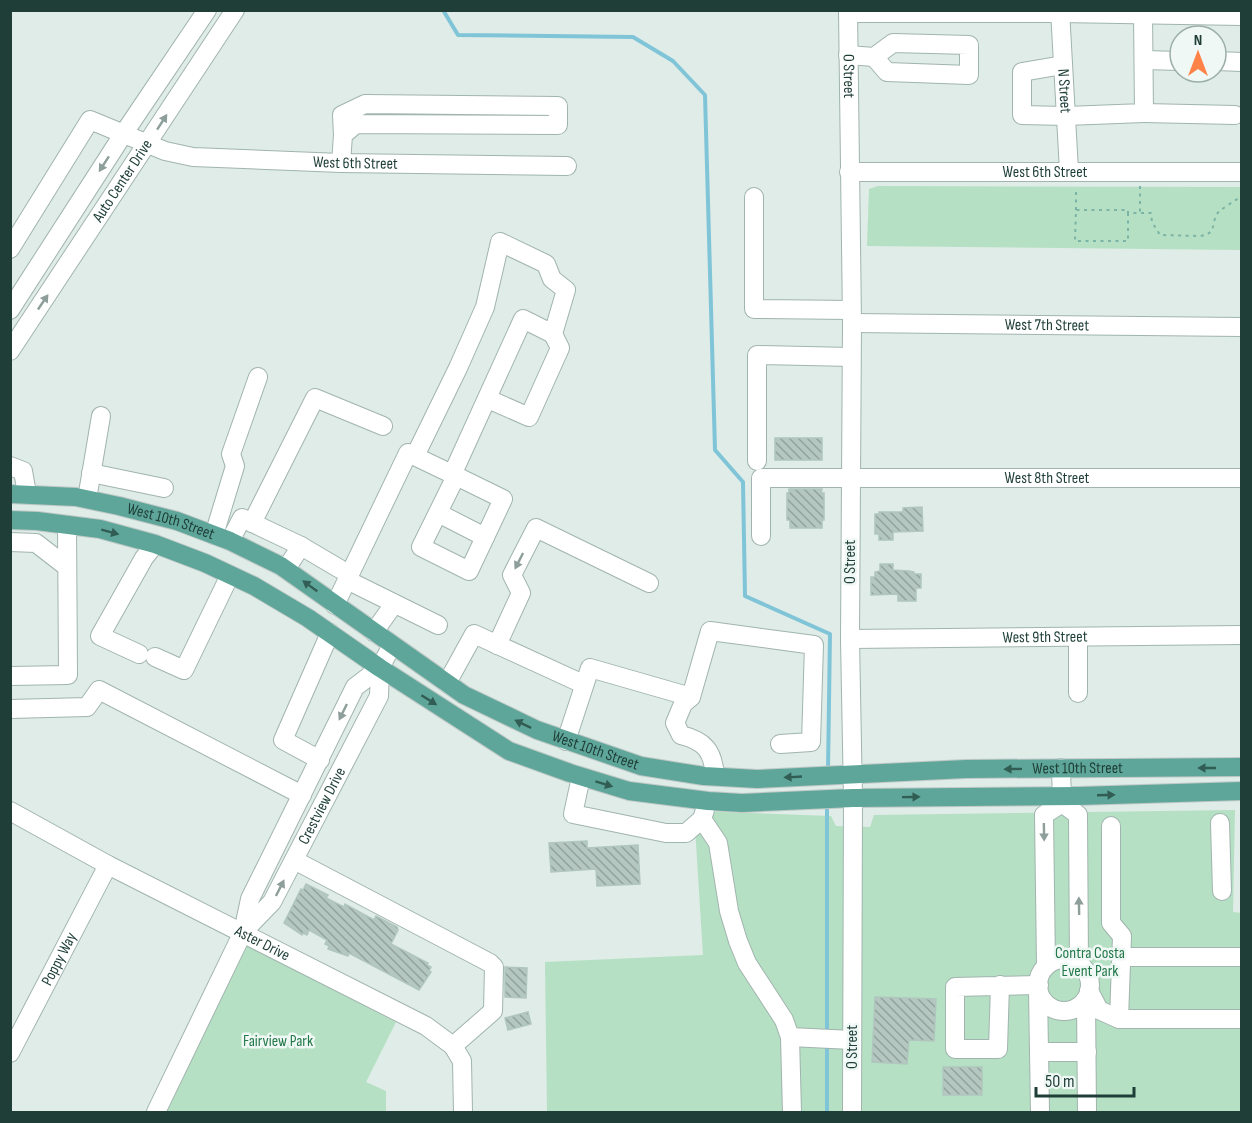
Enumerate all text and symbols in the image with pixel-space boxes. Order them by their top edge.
north arrow [1168,24,1228,84]
text: N [1194,31,1202,50]
street label: O Street [839,54,859,98]
street label: N Street [1054,68,1075,114]
one-way arrow [156,114,167,130]
street label: Auto Center Drive [88,136,156,226]
street label: West 6th Street [312,152,398,173]
one-way arrow [99,156,110,172]
street label: West 6th Street [1003,163,1088,182]
one-way arrow [37,294,48,310]
street label: West 7th Street [1005,315,1089,335]
street label: West 8th Street [1005,469,1090,488]
street label: West 10th Street [125,499,217,544]
one-way arrow [101,528,119,537]
street label: O Street [841,540,860,584]
one-way arrow [515,552,524,569]
one-way arrow [302,580,318,592]
street label: West 9th Street [1002,627,1088,647]
one-way arrow [421,694,437,706]
one-way arrow [339,703,348,720]
one-way arrow [514,719,531,728]
street label: West 10th Street [549,726,641,774]
street label: West 10th Street [1032,758,1123,778]
one-way arrow [1198,763,1217,773]
street label: Crestview Drive [294,764,350,848]
one-way arrow [1004,764,1023,773]
one-way arrow [784,772,803,781]
one-way arrow [595,779,613,789]
one-way arrow [1097,790,1116,800]
one-way arrow [902,792,921,802]
one-way arrow [1039,822,1049,841]
one-way arrow [275,879,285,896]
one-way arrow [1074,897,1084,916]
street label: Aster Drive [231,921,293,965]
street label: Poppy Way [37,929,81,989]
park label: Contra Costa Event Park [1055,944,1125,981]
street label: O Street [843,1025,862,1069]
park label: Fairview Park [243,1032,313,1051]
scale bar [1036,1060,1134,1098]
text: 50 m [1045,1071,1075,1092]

